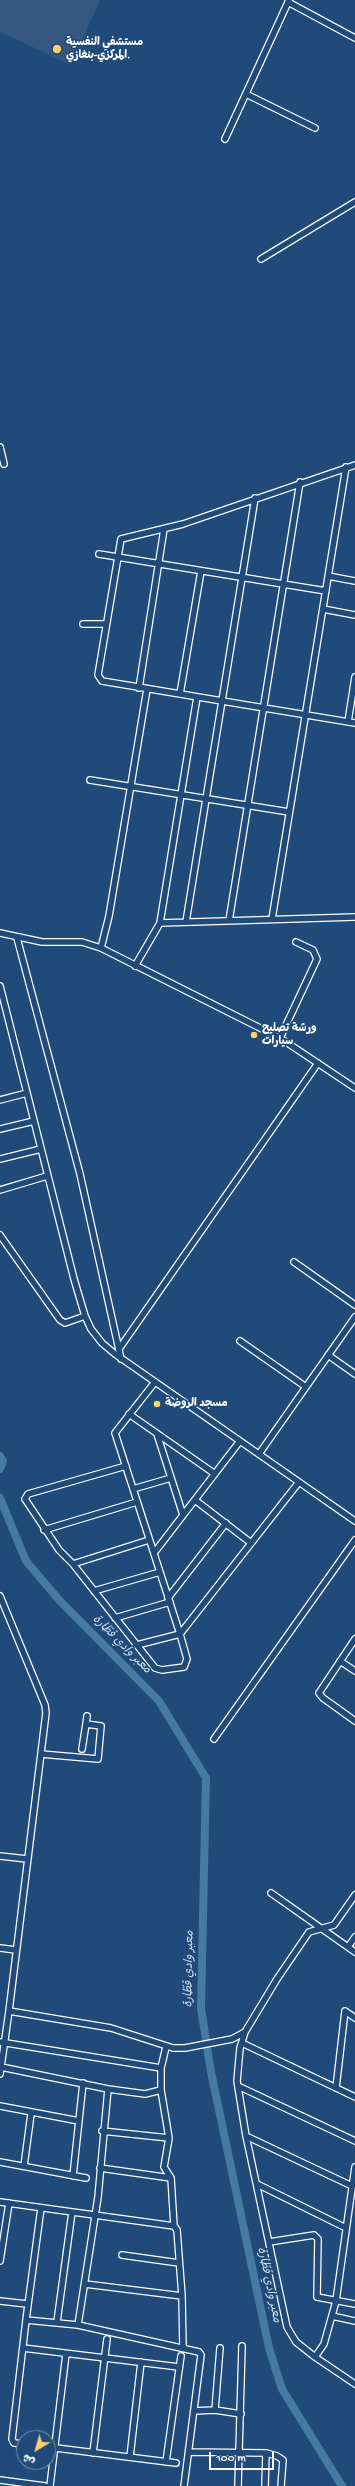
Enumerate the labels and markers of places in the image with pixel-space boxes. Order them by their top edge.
place label: مستشفي النفسية المركزي-بنغازي. [66,36,143,62]
marker: مستشفي النفسية المركزي-بنغازي. [51,43,63,55]
place label: ورشة تصليح سيارات [262,1022,317,1048]
marker: ورشة تصليح سيارات [249,1030,259,1040]
place label: مسجد الروضة [165,1397,228,1411]
marker: مسجد الروضة [152,1399,162,1409]

